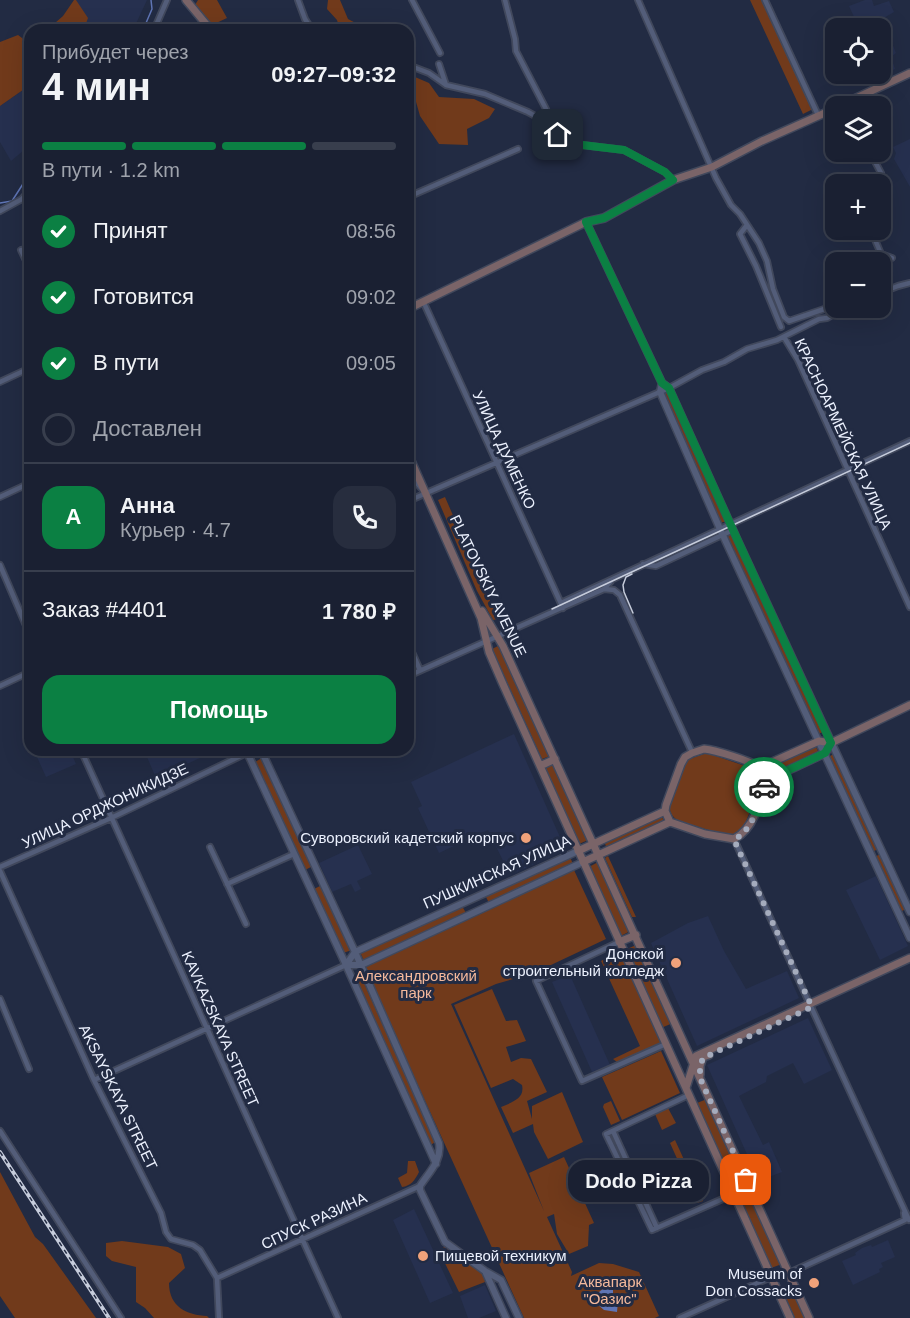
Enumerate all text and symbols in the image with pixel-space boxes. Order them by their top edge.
map controls [825,18,891,318]
button: locate [825,18,891,84]
text: Прибудет через [42,41,188,63]
text: 09:27–09:32 [271,62,396,87]
text: 4 мин [42,65,151,108]
button: layers [825,96,891,162]
pin [532,109,583,160]
icon: home [541,118,574,151]
text: В пути · 1.2 km [42,159,180,181]
button: + [825,174,891,240]
icon: check [42,215,75,248]
text: Принят [93,218,167,243]
text: 08:56 [346,220,396,242]
button: − [825,252,891,318]
icon: check [42,281,75,314]
text: Готовится [93,284,194,309]
text: 09:02 [346,286,396,308]
street label: КРАСНОАРМЕЙСКАЯ УЛИЦА [792,336,895,532]
icon: check [42,347,75,380]
text: В пути [93,350,159,375]
text: 09:05 [346,352,396,374]
street label: УЛИЦА ДУМЕНКО [470,388,539,512]
text: Доставлен [93,416,202,441]
button: phone [333,486,396,549]
text: Анна [120,493,175,518]
text: А [66,504,81,529]
street label: PLATOVSKIY AVENUE [447,512,530,659]
text: Курьер · 4.7 [120,519,231,541]
text: Заказ #4401 [42,597,167,622]
text: 1 780 ₽ [322,599,396,624]
button: Помощь [42,675,396,744]
courier [734,757,794,817]
street label: УЛИЦА ОРДЖОНИКИДЗЕ [19,760,191,852]
icon: car [748,771,781,804]
place label: Суворовский кадетский корпус [300,829,514,846]
street label: ПУШКИНСКАЯ УЛИЦА [420,831,573,912]
marker: Суворовский кадетский корпус [519,831,533,845]
place label: Донской строительный колледж [503,945,664,979]
street label: KAVKAZSKAYA STREET [178,948,262,1109]
marker: Донской строительный колледж [669,956,683,970]
park label: Александровский парк [355,967,477,1001]
street label: AKSAYSKAYA STREET [76,1021,161,1172]
pin [720,1154,771,1205]
callout: Dodo Pizza [569,1159,710,1201]
icon: bag [729,1163,762,1196]
text: Dodo Pizza [585,1170,692,1192]
street label: СПУСК РАЗИНА [258,1189,369,1252]
place label: Пищевой техникум [435,1247,567,1264]
marker: Пищевой техникум [416,1249,430,1263]
place label: Museum of Don Cossacks [705,1265,803,1299]
park label: Аквапарк "Оазис" [578,1273,642,1307]
marker: Museum of Don Cossacks [807,1276,821,1290]

